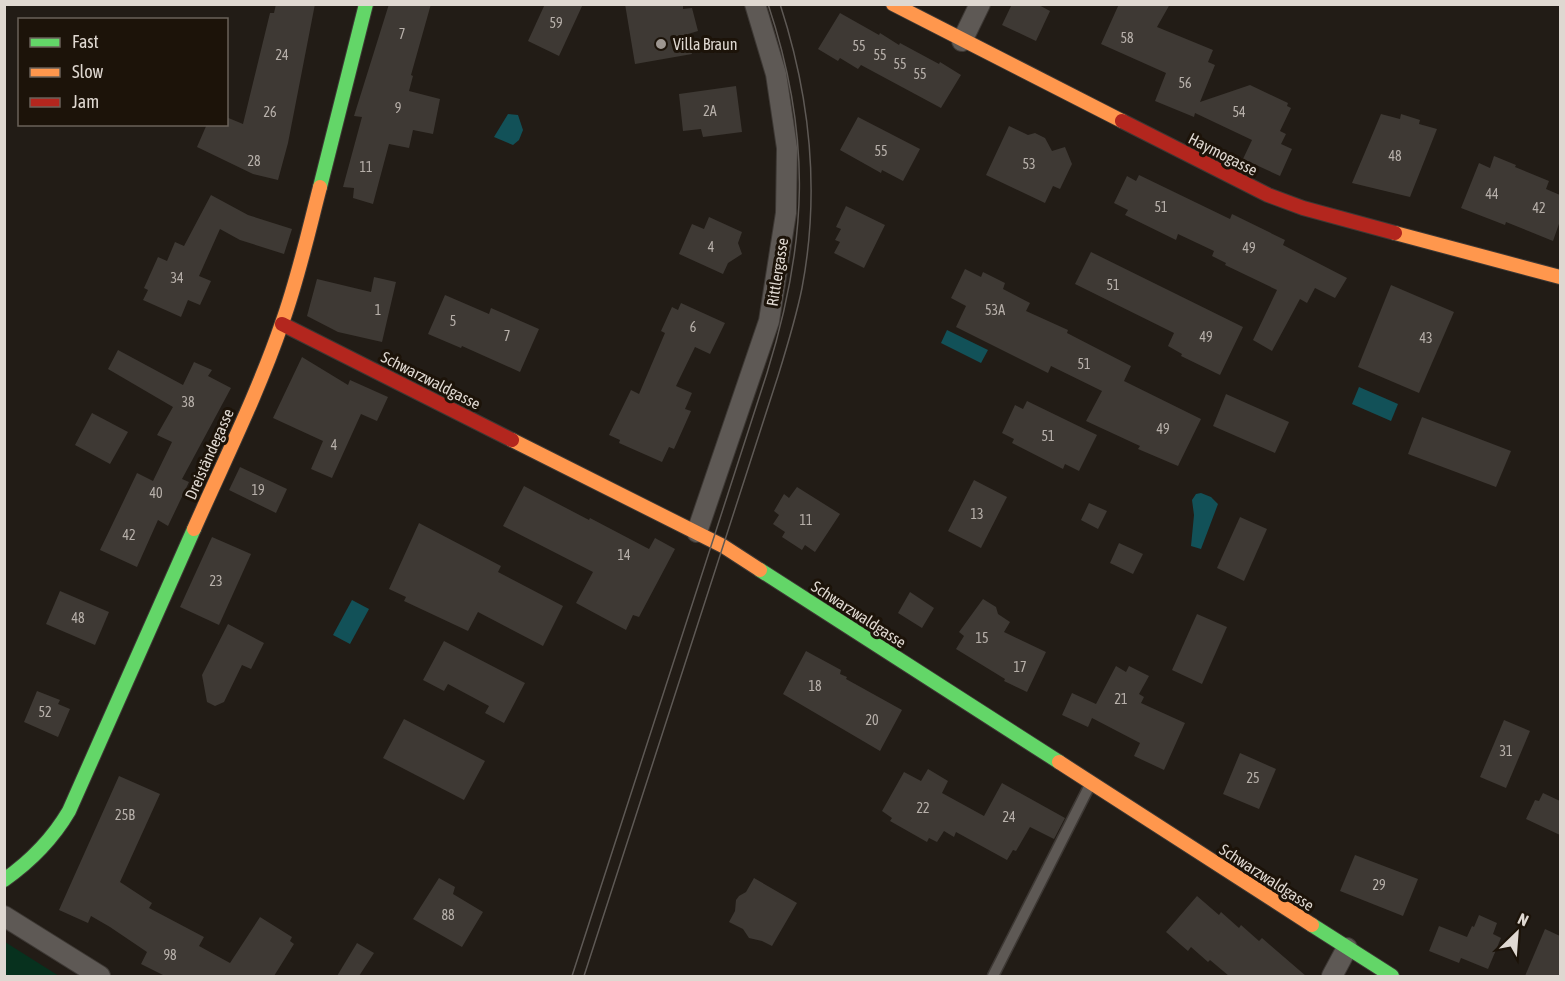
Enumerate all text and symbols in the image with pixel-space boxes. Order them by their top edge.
house number: 59 [549,15,563,31]
legend [18,18,228,126]
house number: 7 [399,26,405,42]
house number: 58 [1120,30,1134,46]
text: Fast [72,31,99,52]
place label: Villa Braun [673,35,738,53]
marker: Villa Braun [654,37,668,51]
house number: 55 [852,38,866,54]
house number: 24 [275,47,289,63]
house number: 55 [873,47,887,63]
house number: 55 [893,56,907,72]
text: Slow [72,61,103,82]
house number: 55 [913,66,927,82]
house number: 56 [1178,75,1192,91]
text: Jam [72,91,99,112]
house number: 9 [395,100,401,116]
house number: 2A [703,103,717,119]
house number: 26 [263,104,277,120]
house number: 54 [1232,104,1246,120]
street label: Haymogasse [1185,129,1260,180]
house number: 55 [874,143,888,159]
house number: 48 [1388,148,1402,164]
house number: 28 [247,153,261,169]
house number: 53 [1022,156,1036,172]
house number: 11 [359,159,373,175]
house number: 44 [1485,186,1499,202]
house number: 51 [1154,199,1168,215]
house number: 42 [1532,200,1546,216]
street label: Rittlergasse [763,236,792,308]
house number: 4 [708,239,715,255]
house number: 49 [1242,240,1256,256]
house number: 34 [170,270,184,286]
house number: 51 [1106,277,1120,293]
house number: 1 [375,302,381,318]
house number: 53A [985,302,1005,318]
house number: 5 [450,313,456,329]
house number: 6 [690,319,697,335]
house number: 7 [504,328,510,344]
house number: 49 [1199,329,1213,345]
house number: 43 [1419,330,1433,346]
street label: Schwarzwaldgasse [378,347,484,414]
house number: 51 [1077,356,1091,372]
house number: 38 [181,394,195,410]
street label: Dreiständegasse [181,406,238,503]
house number: 49 [1156,421,1170,437]
house number: 51 [1041,428,1055,444]
house number: 4 [331,437,338,453]
house number: 19 [251,482,265,498]
house number: 40 [149,485,163,501]
house number: 13 [970,506,984,522]
house number: 11 [799,512,813,528]
house number: 42 [122,527,136,543]
house number: 14 [617,547,631,563]
house number: 23 [209,573,223,589]
street label: Schwarzwaldgasse [808,577,910,652]
house number: 48 [71,610,85,626]
house number: 15 [975,630,989,646]
house number: 17 [1013,659,1027,675]
house number: 18 [808,678,822,694]
house number: 21 [1114,691,1128,707]
house number: 52 [38,704,52,720]
house number: 20 [865,712,879,728]
house number: 31 [1499,743,1513,759]
house number: 25 [1246,770,1260,786]
house number: 22 [916,800,930,816]
house number: 25B [115,807,135,823]
house number: 24 [1002,809,1016,825]
street label: Schwarzwaldgasse [1216,840,1318,915]
house number: 29 [1372,877,1386,893]
north arrow [1487,903,1547,963]
house number: 88 [441,907,455,923]
text: N [1515,909,1531,930]
house number: 98 [163,947,177,963]

